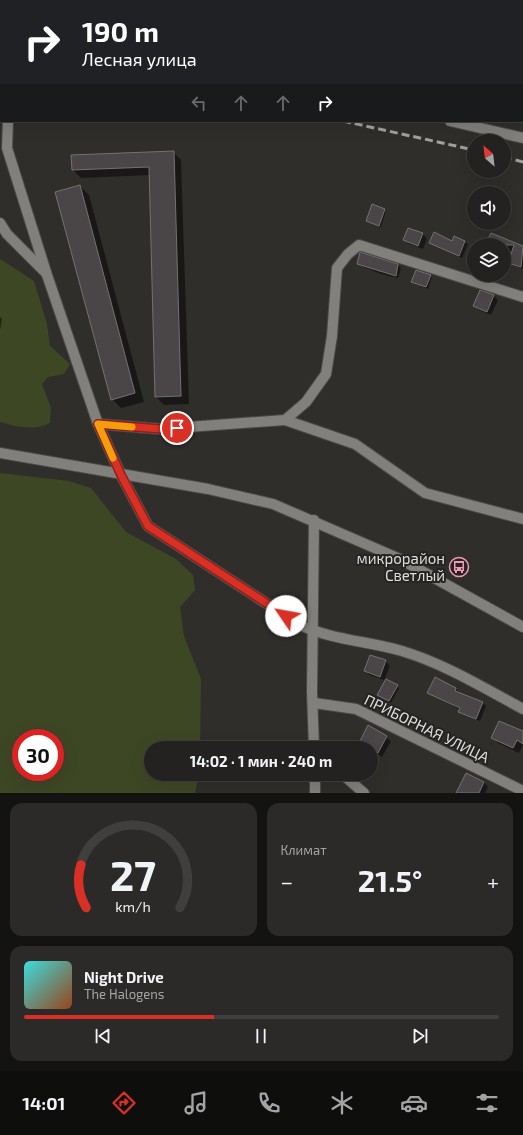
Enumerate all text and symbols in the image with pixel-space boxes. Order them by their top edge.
text: 190 m [82,14,159,48]
icon: right [16,16,68,68]
text: Лесная улица [82,48,197,70]
icon: left [188,92,210,114]
icon: ahead [230,92,252,114]
icon: ahead [272,92,294,114]
icon: right [314,92,336,114]
north arrow [467,134,511,178]
map controls [467,134,511,282]
button: sound [467,186,511,230]
button: layers [467,238,511,282]
pin [160,411,194,445]
icon: arrive [166,417,188,439]
place label: микрорайон Светлый [356,549,445,584]
bus stop icon: микрорайон Светлый [448,556,470,578]
position arrow [265,595,307,637]
street label: ПРИБОРНАЯ УЛИЦА [362,690,493,766]
speed limit sign: 30 [12,729,64,781]
text: 14:02 · 1 мин · 240 m [190,752,332,770]
text: Климат [281,842,327,858]
text: 27 [110,848,156,898]
text: 21.5° [358,862,422,898]
text: − [281,868,293,894]
text: + [487,868,499,894]
text: km/h [116,897,151,914]
text: Night Drive [84,968,164,986]
text: The Halogens [84,986,164,1002]
icon: previous [92,1025,114,1047]
icon: pause [250,1025,272,1047]
icon: next [409,1025,431,1047]
icon: directions [110,1089,138,1117]
icon: music [182,1089,210,1117]
icon: phone [255,1089,283,1117]
icon: climate [328,1089,356,1117]
icon: car [400,1089,428,1117]
icon: filters [473,1089,501,1117]
text: 14:01 [22,1092,65,1114]

